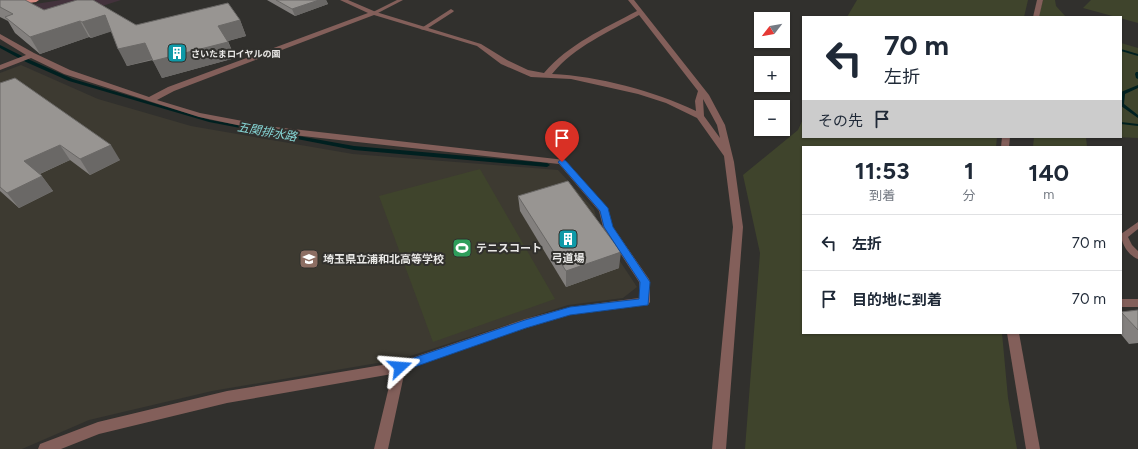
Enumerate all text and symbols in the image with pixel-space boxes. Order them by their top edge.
north arrow [754,12,790,48]
map controls [754,12,790,136]
text: 70 m [884,28,949,62]
icon: left [818,32,870,84]
building icon: さいたまロイヤルの園 [166,42,188,64]
place label: さいたまロイヤルの園 [191,48,280,59]
button: + [754,56,790,92]
text: 左折 [884,66,920,88]
button: − [754,100,790,136]
icon: arrive [871,108,893,130]
text: その先 [818,112,863,130]
water label: 五関排水路 [236,120,299,144]
pin [545,121,579,162]
icon: arrive [551,127,573,149]
text: 11:53 [855,156,910,185]
text: 1 [964,156,974,185]
text: 140 [1028,158,1069,187]
text: m [1043,187,1054,202]
text: 到着 [869,188,895,203]
text: 分 [962,188,975,203]
building icon: 弓道場 [557,228,579,250]
icon: left [818,232,840,254]
text: 70 m [1072,234,1106,252]
text: 左折 [852,235,882,253]
sports icon: テニスコート [451,237,473,259]
place label: テニスコート [476,242,542,255]
school or university icon: 埼玉県立浦和北高等学校 [298,248,320,270]
place label: 弓道場 [552,252,585,265]
place label: 埼玉県立浦和北高等学校 [323,253,444,266]
icon: arrive [818,288,840,310]
text: 70 m [1072,290,1106,308]
text: 目的地に到着 [852,291,942,309]
position arrow [379,346,421,388]

